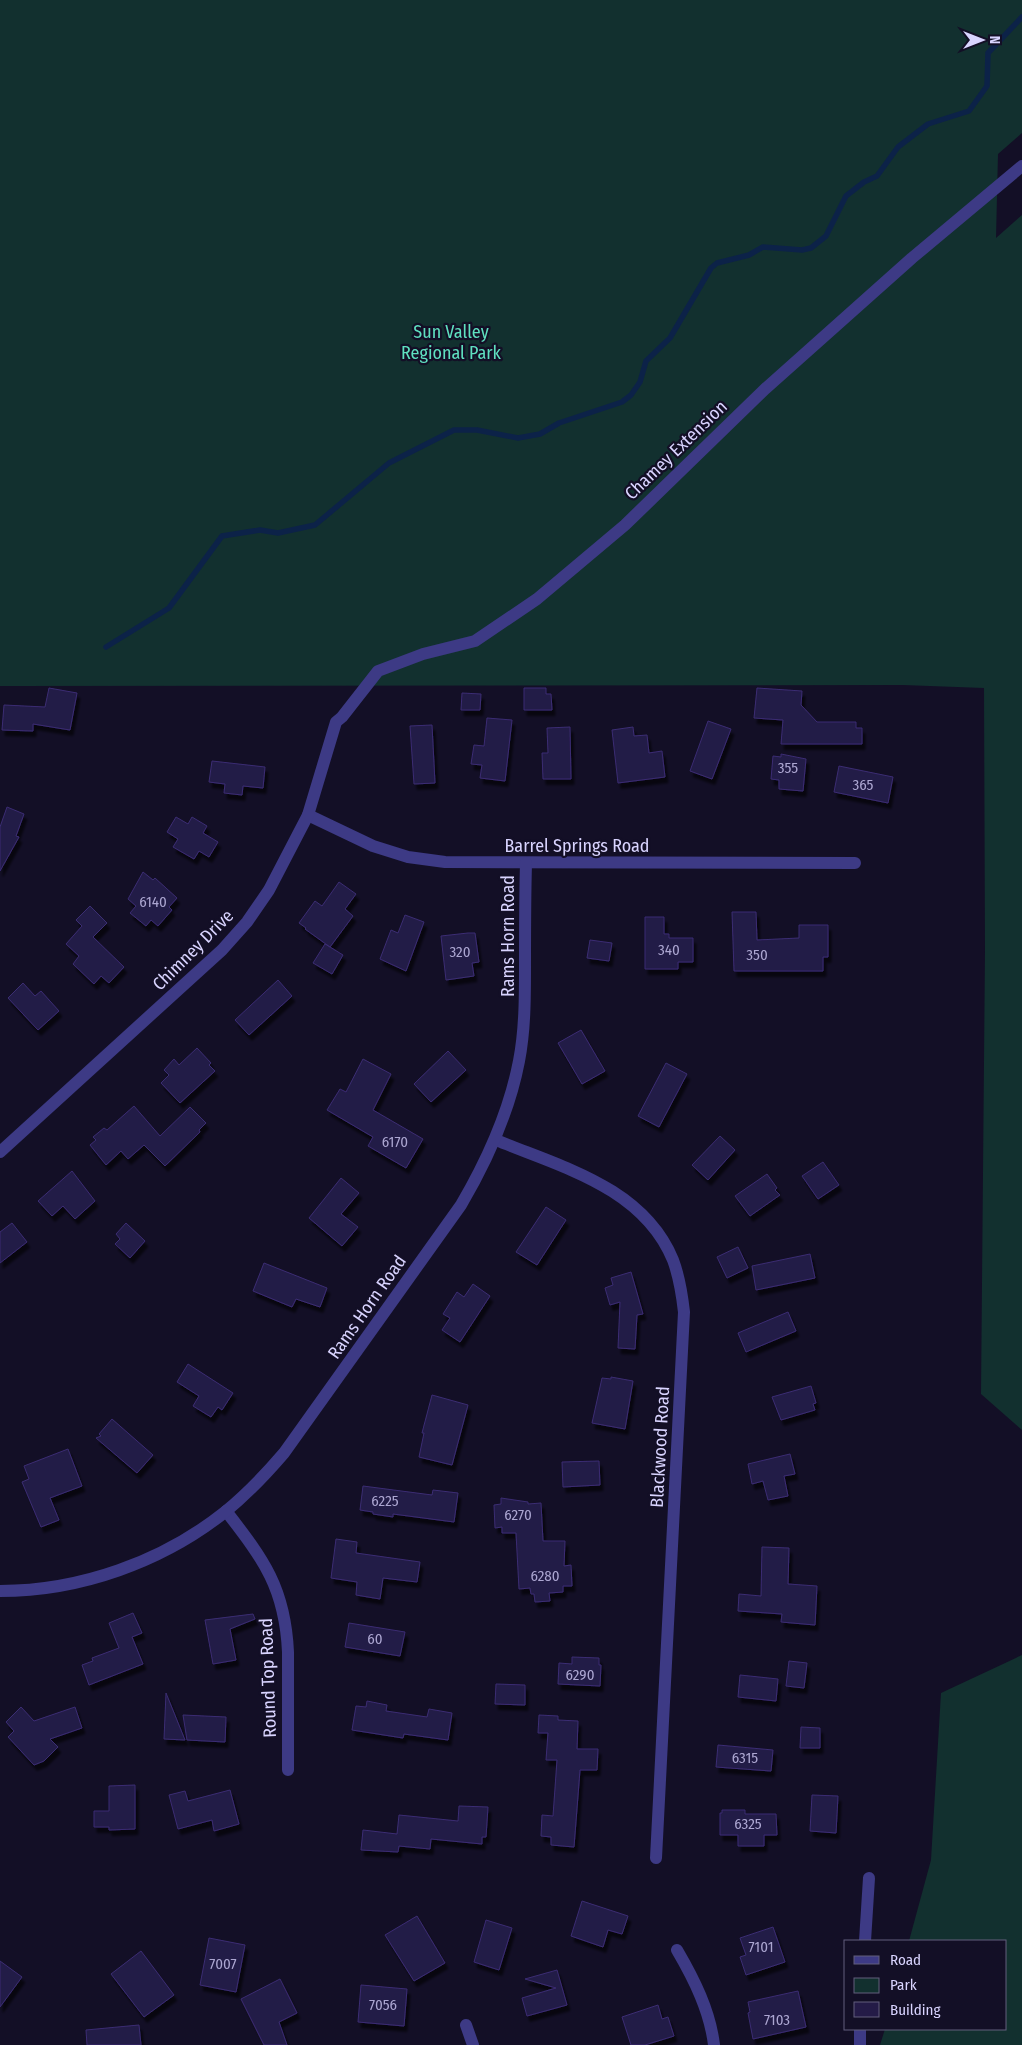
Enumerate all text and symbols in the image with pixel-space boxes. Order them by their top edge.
north arrow [957,15,1007,65]
text: N [986,36,1003,44]
park label: Sun Valley Regional Park [401,321,502,364]
street label: Chamey Extension [620,396,732,504]
house number: 355 [778,759,798,777]
house number: 365 [852,776,874,794]
street label: Barrel Springs Road [505,835,649,857]
street label: Rams Horn Road [497,875,519,997]
house number: 6140 [139,893,167,911]
street label: Chimney Drive [148,905,238,995]
house number: 340 [658,941,680,959]
house number: 320 [449,943,471,961]
house number: 350 [746,946,768,964]
house number: 6170 [382,1133,408,1151]
street label: Rams Horn Road [323,1251,411,1363]
street label: Blackwood Road [646,1386,674,1508]
house number: 6225 [371,1492,399,1510]
house number: 6270 [504,1506,532,1524]
house number: 6280 [530,1567,560,1585]
street label: Round Top Road [255,1618,281,1738]
house number: 60 [367,1630,383,1648]
house number: 6290 [566,1666,594,1684]
house number: 6315 [732,1749,758,1767]
house number: 6325 [734,1815,762,1833]
house number: 7101 [748,1938,774,1956]
legend [844,1940,1007,2030]
text: Road [890,1951,921,1969]
house number: 7007 [209,1955,237,1973]
text: Park [890,1976,917,1994]
house number: 7056 [369,1996,397,2014]
text: Building [890,2001,941,2019]
house number: 7103 [764,2011,790,2029]

